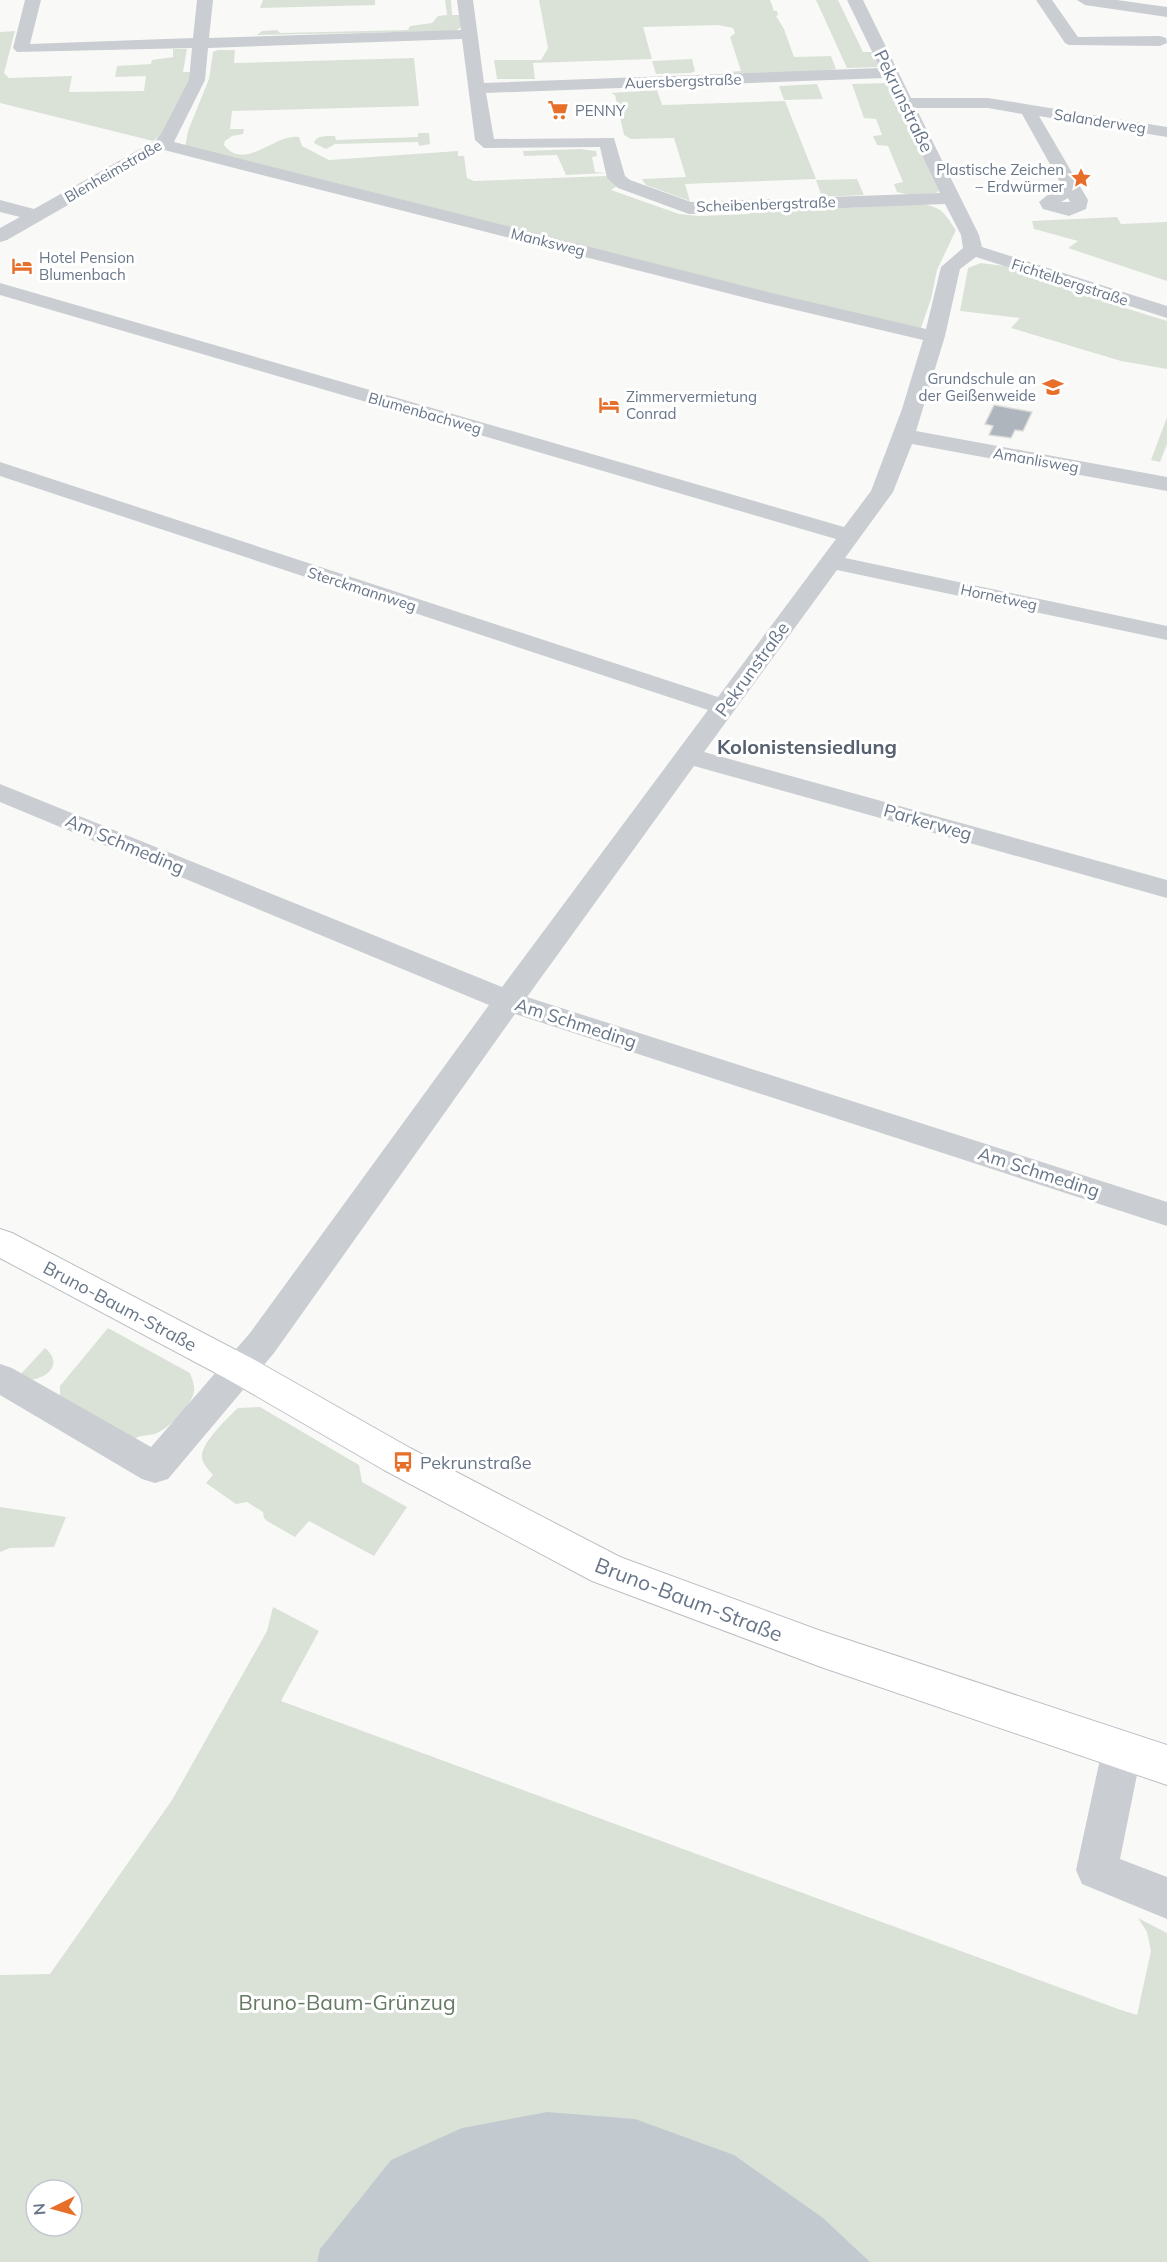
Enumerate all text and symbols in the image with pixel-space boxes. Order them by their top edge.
street label: Pekrunstraße [869,46,939,156]
street label: Auersbergstraße [624,69,742,93]
supermarket icon: PENNY [546,98,570,122]
place label: PENNY [575,101,626,120]
street label: Salanderweg [1053,104,1147,138]
street label: Blenheimstraße [61,136,165,206]
place label: Plastische Zeichen – Erdwürmer [936,160,1065,196]
place icon: Plastische Zeichen – Erdwürmer [1069,166,1093,190]
street label: Scheibenbergstraße [696,192,836,216]
street label: Manksweg [509,224,587,260]
place label: Hotel Pension Blumenbach [39,248,135,284]
hotel icon: Hotel Pension Blumenbach [10,254,34,278]
street label: Fichtelbergstraße [1009,254,1131,310]
place label: Grundschule an der Geißenweide [919,369,1036,405]
school or university icon: Grundschule an der Geißenweide [1041,375,1065,399]
place label: Zimmervermietung Conrad [626,387,757,423]
street label: Blumenbachweg [366,388,484,438]
hotel icon: Zimmervermietung Conrad [597,393,621,417]
street label: Amanlisweg [992,443,1080,477]
street label: Sterckmannweg [305,563,419,615]
street label: Hornetweg [959,580,1039,614]
street label: Pekrunstraße [710,617,794,721]
district label: Kolonistensiedlung [717,734,897,759]
street label: Parkerweg [881,798,975,846]
street label: Am Schmeding [62,809,188,879]
street label: Am Schmeding [512,993,640,1053]
street label: Am Schmeding [975,1142,1103,1202]
street label: Bruno-Baum-Straße [39,1256,201,1356]
bus stop icon: Pekrunstraße [391,1450,415,1474]
place label: Pekrunstraße [420,1451,531,1474]
street label: Bruno-Baum-Straße [592,1551,786,1647]
park label: Bruno-Baum-Grünzug [238,1989,456,2015]
north arrow [24,2178,84,2238]
text: N [29,2202,50,2216]

